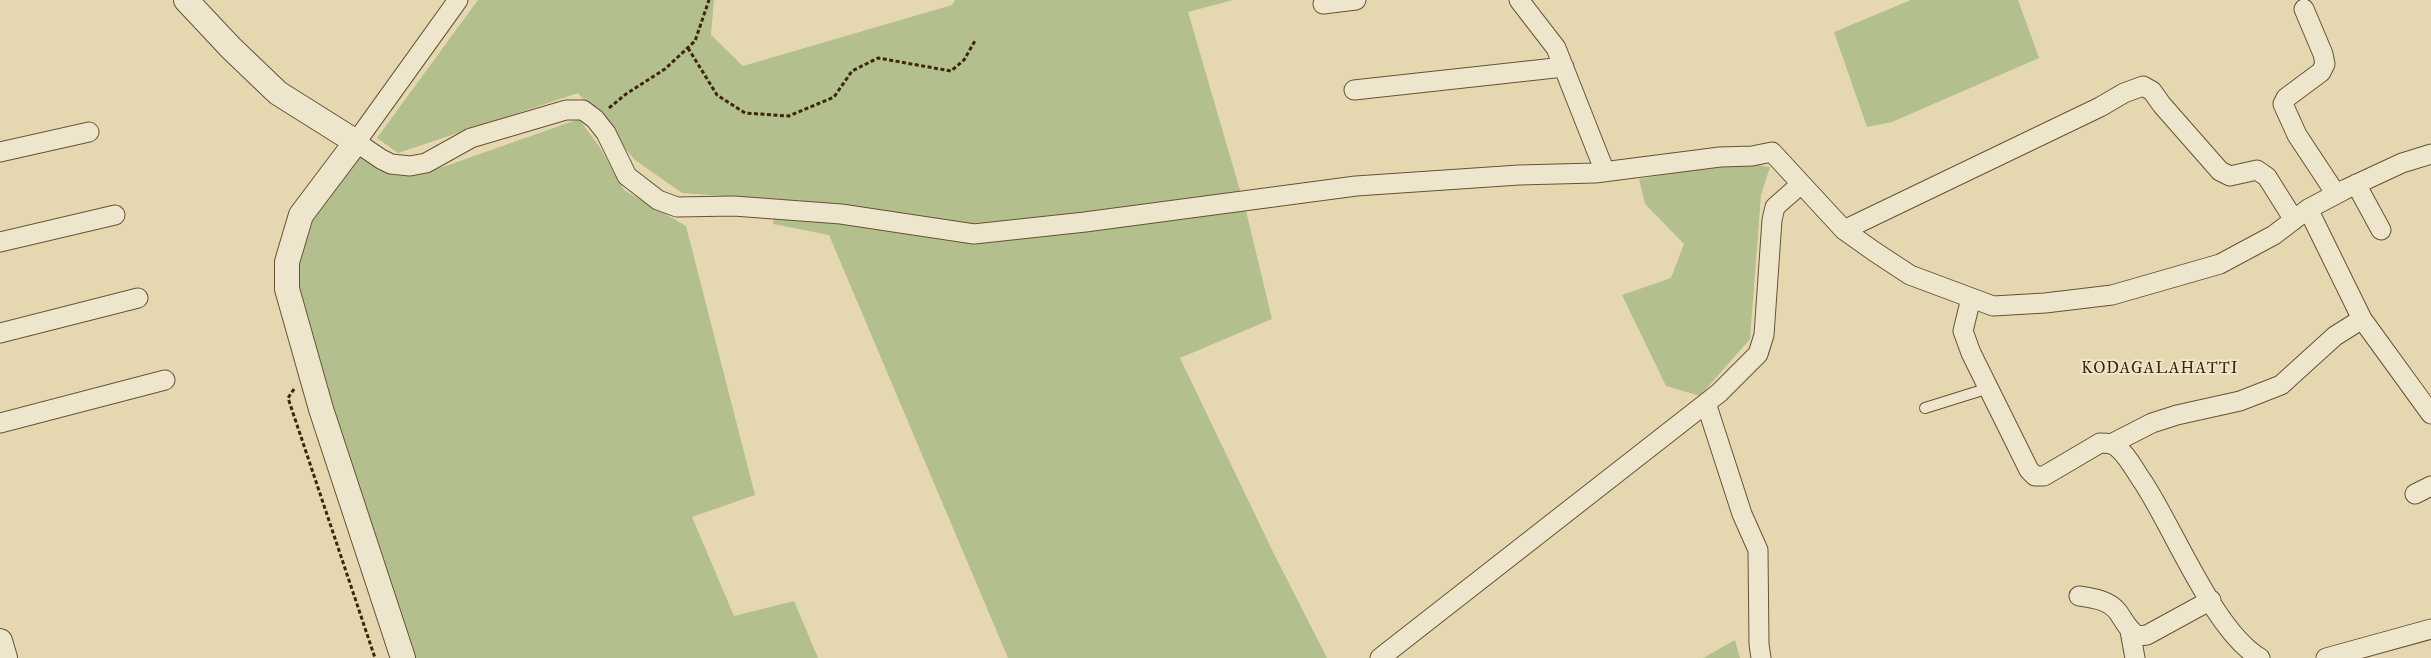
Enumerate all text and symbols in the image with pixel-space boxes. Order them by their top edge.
district label: KODAGALAHATTI [2080,359,2240,379]

